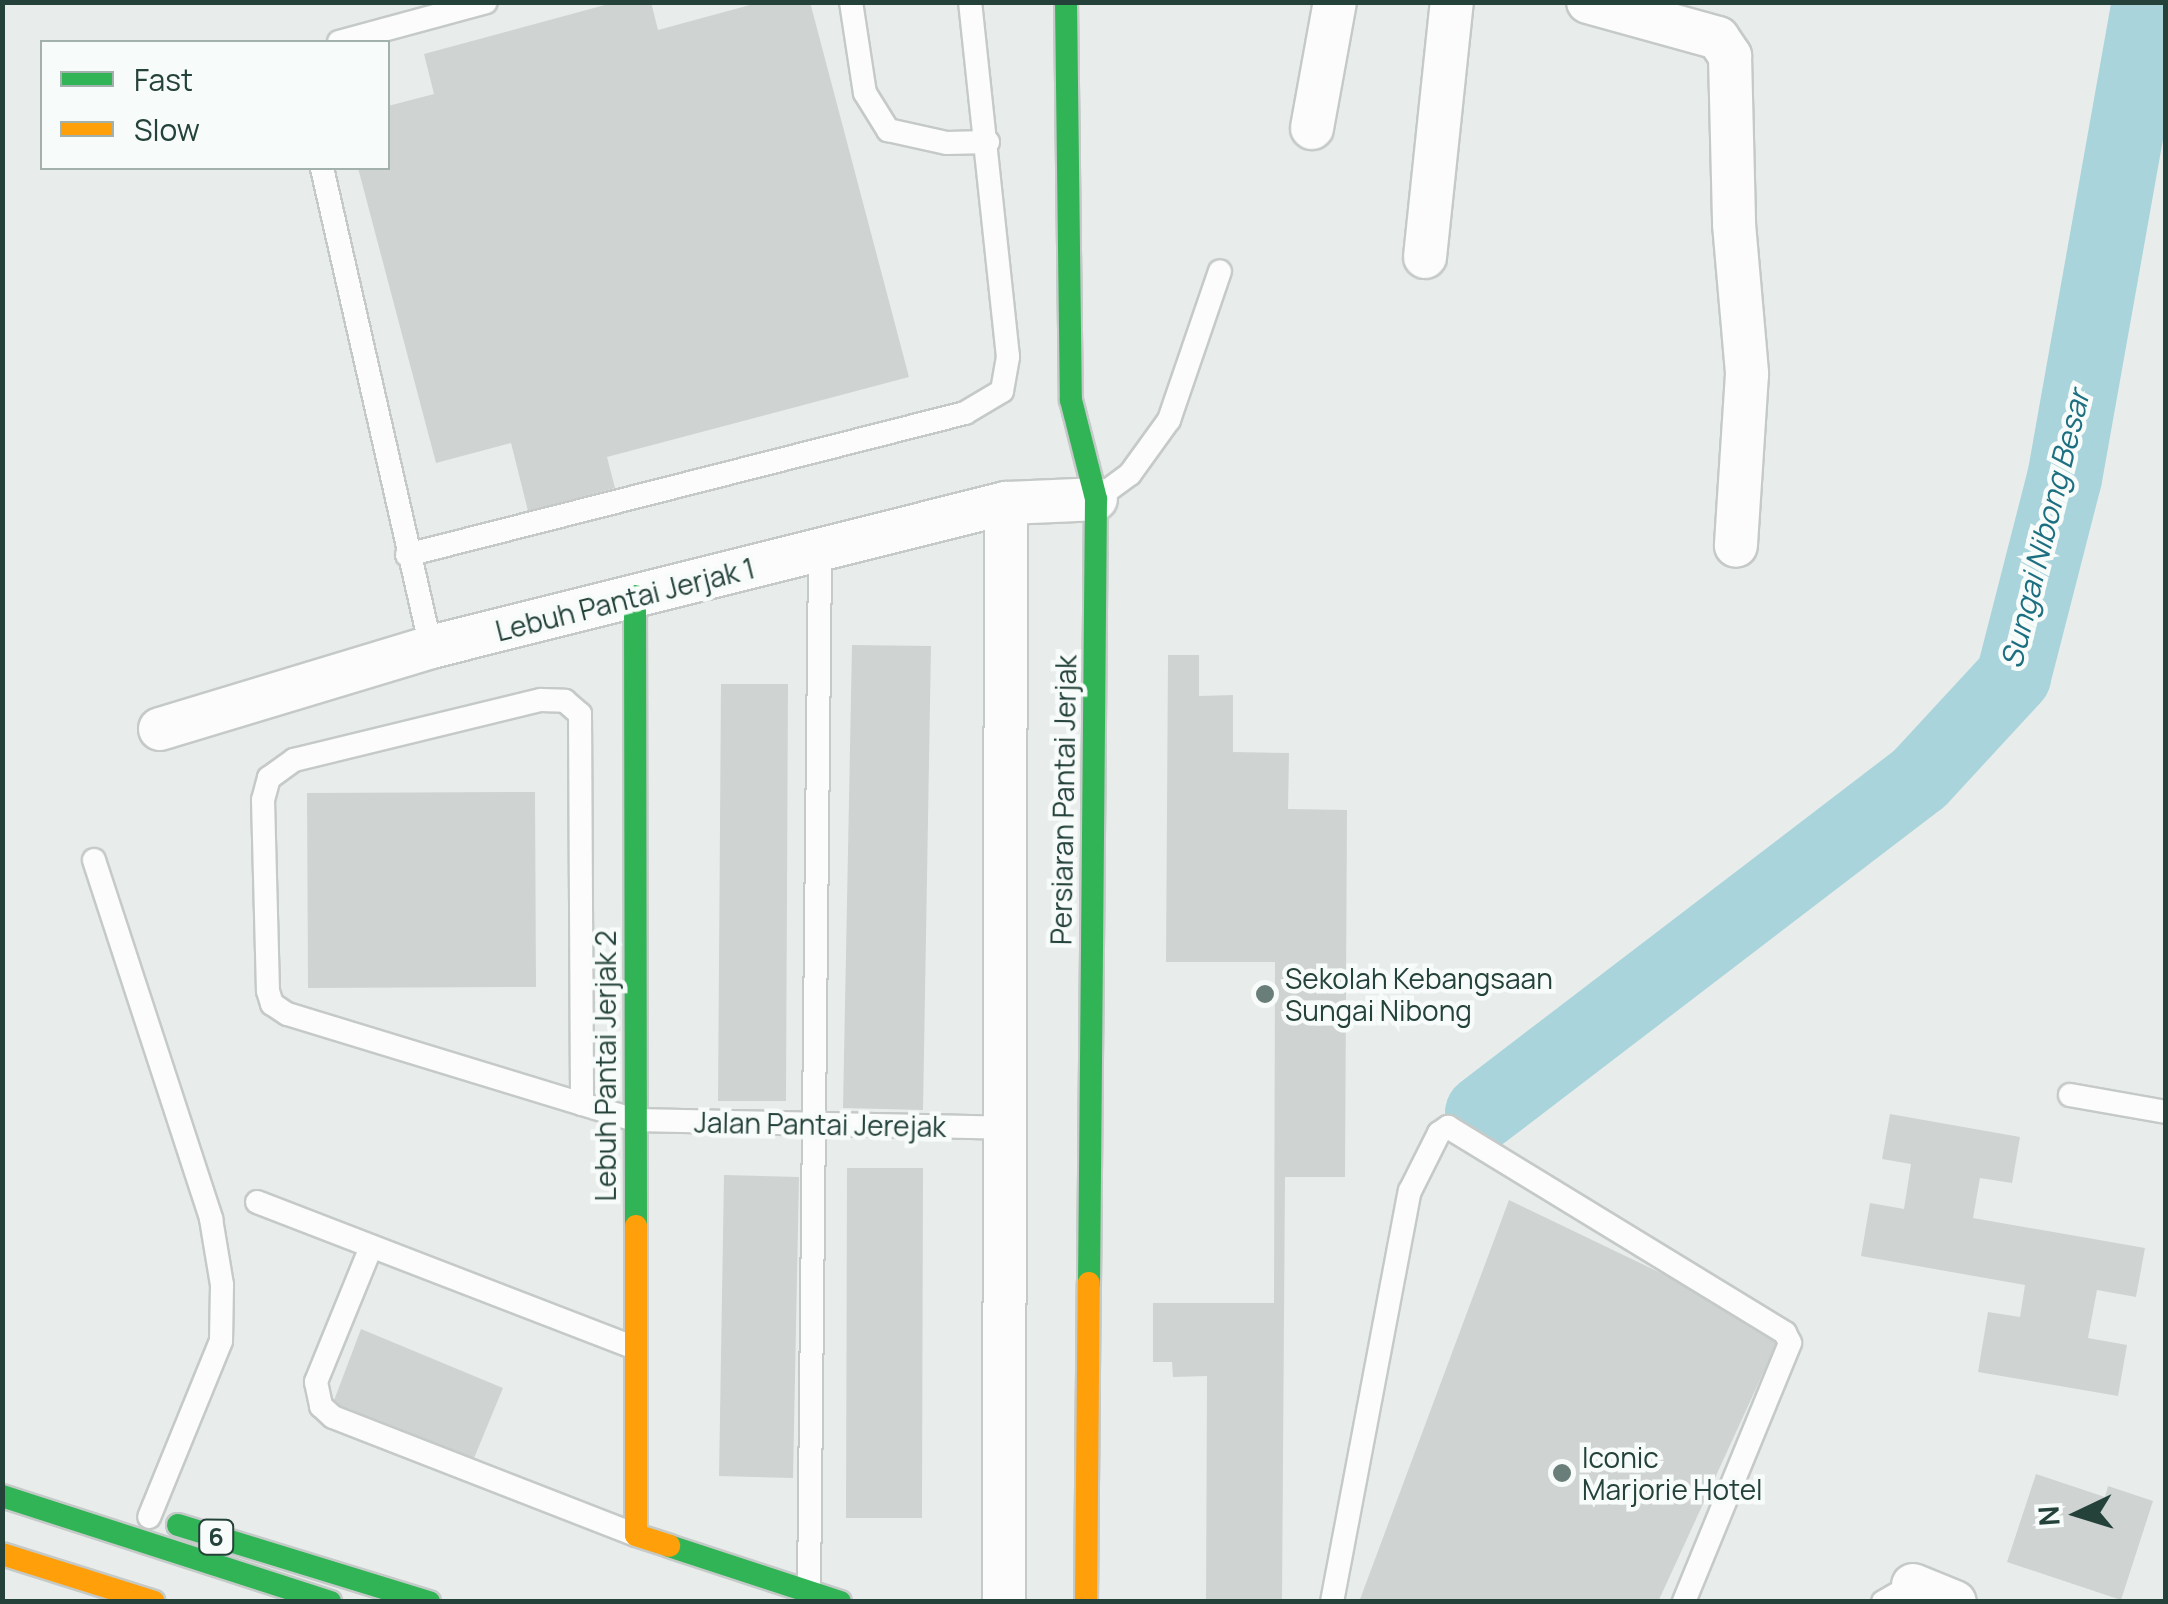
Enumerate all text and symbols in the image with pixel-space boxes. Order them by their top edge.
legend [40,40,390,170]
text: Fast [134,59,193,100]
text: Slow [134,109,200,150]
water label: Sungai Nibong Besar [1993,386,2097,672]
street label: Lebuh Pantai Jerjak 1 [492,551,758,647]
street label: Persiaran Pantai Jerjak [1044,655,1082,945]
street label: Lebuh Pantai Jerjak 2 [588,931,622,1201]
place label: Sekolah Kebangsaan Sungai Nibong [1285,961,1553,1027]
marker: Sekolah Kebangsaan Sungai Nibong [1254,983,1276,1005]
street label: Jalan Pantai Jerejak [694,1105,946,1143]
place label: Iconic Marjorie Hotel [1582,1440,1763,1506]
marker: Iconic Marjorie Hotel [1551,1462,1573,1484]
north arrow [2028,1464,2128,1564]
text: N [2028,1505,2068,1527]
road number: 6 [196,1517,236,1557]

